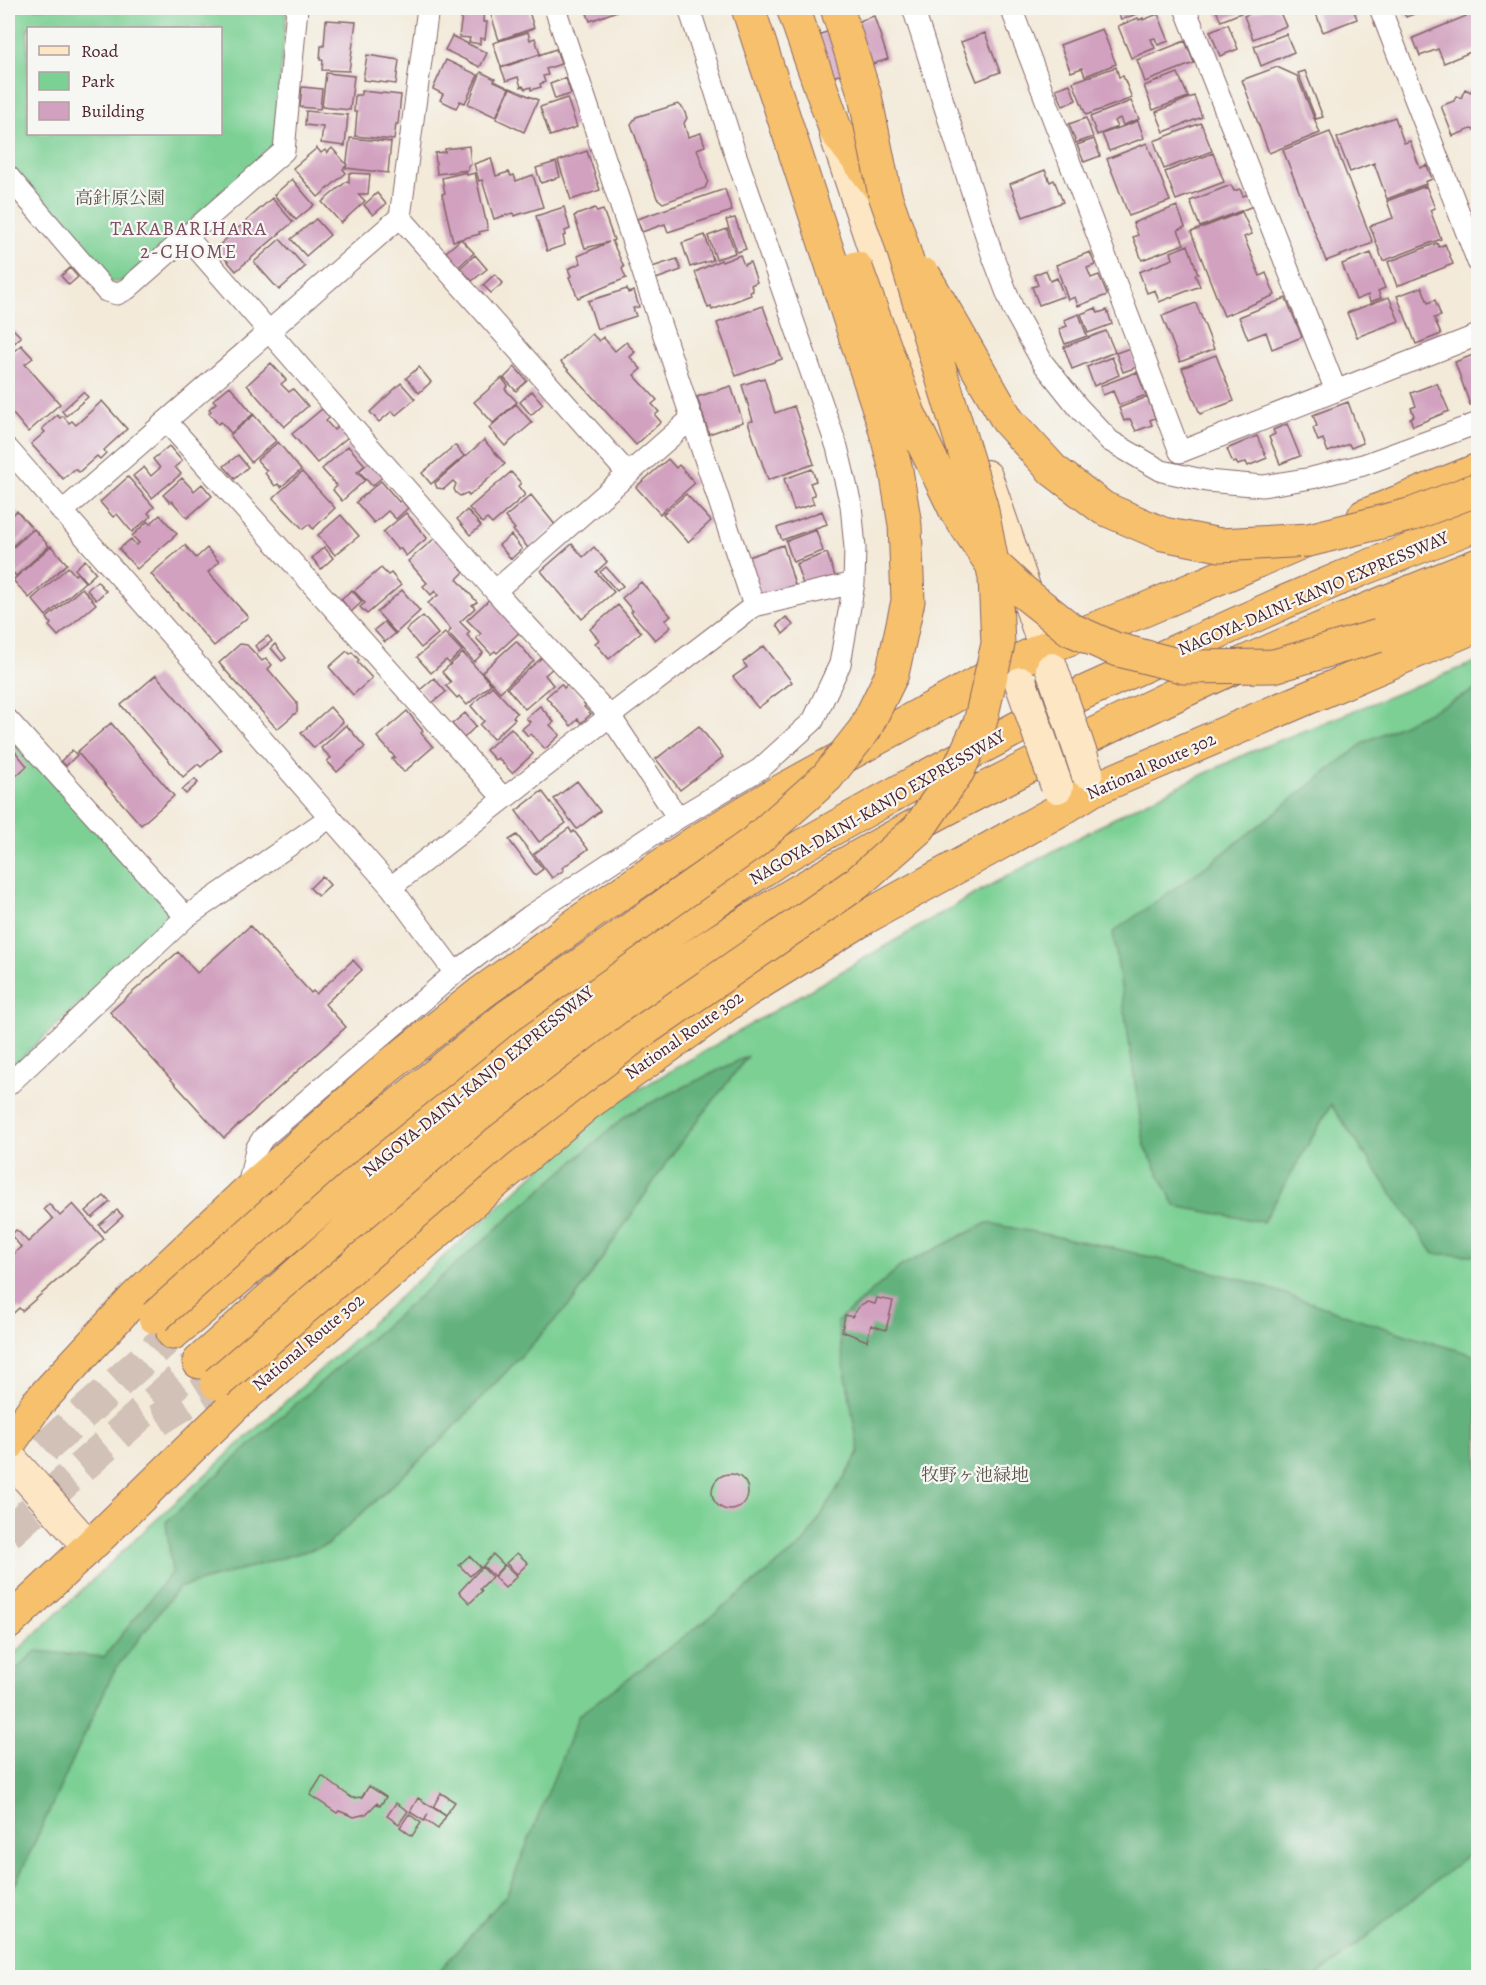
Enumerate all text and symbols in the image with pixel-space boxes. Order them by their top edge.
legend [27,27,222,135]
text: Road [81,39,119,63]
text: Park [81,69,115,93]
text: Building [81,99,145,123]
park label: 高針原公園 [75,186,165,210]
district label: TAKABARIHARA 2-CHOME [110,215,268,265]
street label: NAGOYA-DAINI-KANJO EXPRESSWAY [1174,524,1453,661]
street label: NAGOYA-DAINI-KANJO EXPRESSWAY [745,723,1010,890]
street label: National Route 302 [1082,726,1220,805]
street label: NAGOYA-DAINI-KANJO EXPRESSWAY [357,979,600,1182]
street label: National Route 302 [620,985,748,1085]
street label: National Route 302 [247,1288,369,1396]
park label: 牧野ヶ池緑地 [921,1463,1029,1487]

